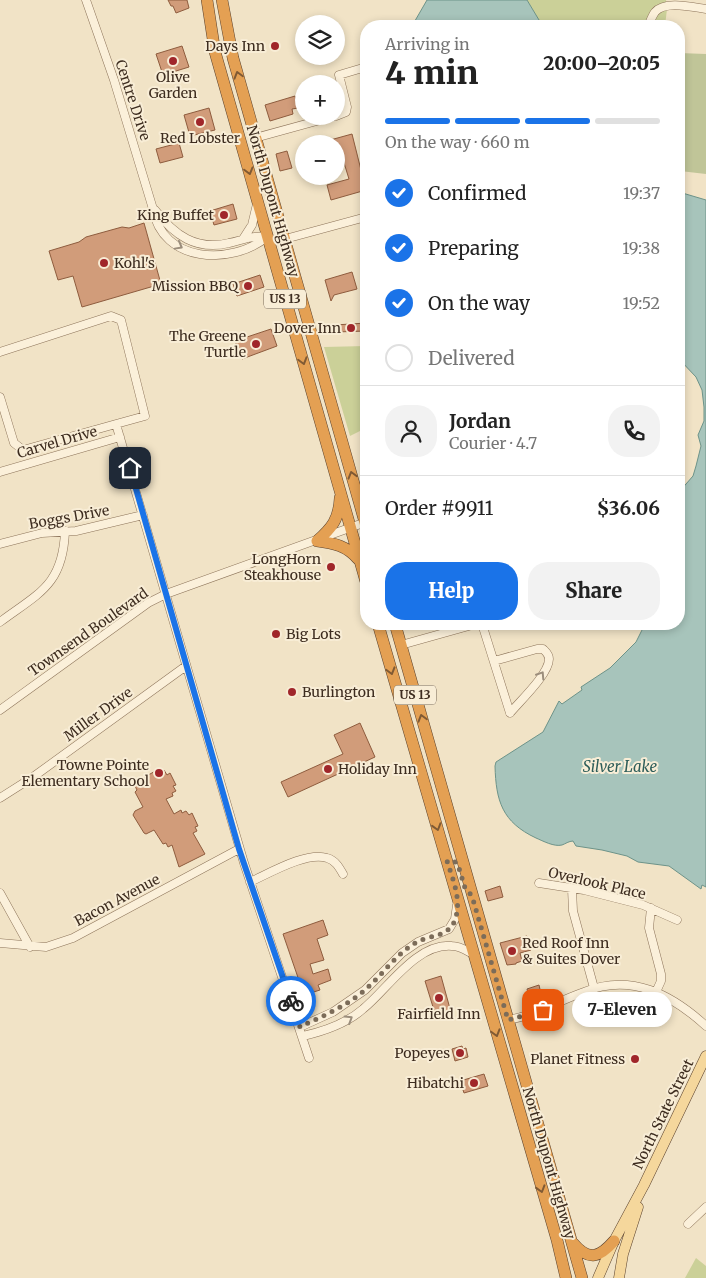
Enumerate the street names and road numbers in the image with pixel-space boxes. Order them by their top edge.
street label: Centre Drive [111,57,155,143]
street label: North Dupont Highway [243,123,304,280]
road number: US 13 [264,290,306,308]
street label: Carvel Drive [15,422,99,462]
street label: Boggs Drive [27,501,111,533]
street label: Townsend Boulevard [25,584,152,680]
street label: Miller Drive [60,683,136,745]
road number: US 13 [394,686,436,704]
street label: Overlook Place [546,863,648,903]
street label: Bacon Avenue [71,870,163,930]
street label: North State Street [629,1056,698,1172]
street label: North Dupont Highway [519,1085,580,1242]

